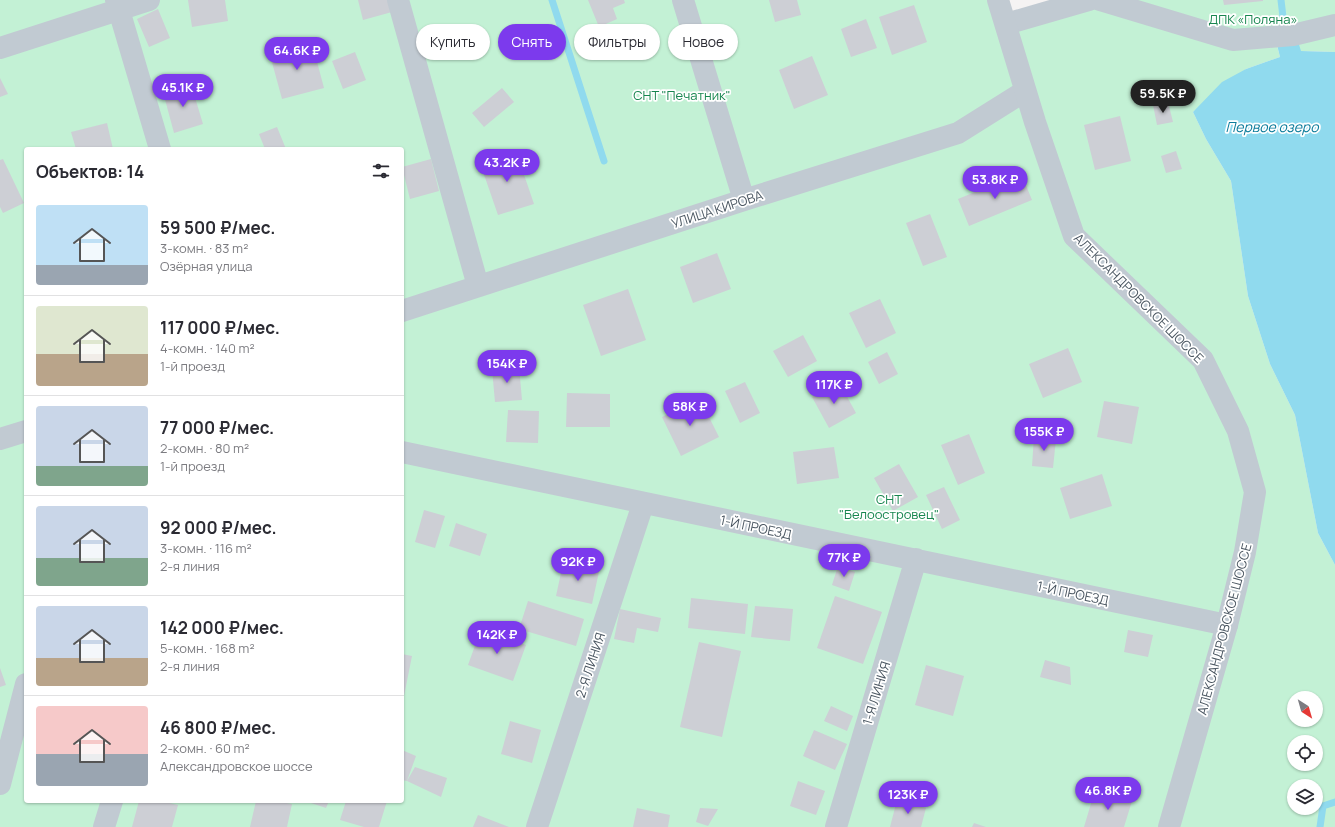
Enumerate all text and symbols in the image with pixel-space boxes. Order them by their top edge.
park label: ДПК «Поляна» [1209,10,1297,28]
chip: Купить [416,24,490,60]
chip: Снять [498,24,566,60]
chip: Фильтры [574,24,660,60]
chip: Новое [668,24,738,60]
pin: 64.6K ₽ [260,37,334,71]
text: 64.6K ₽ [273,41,321,59]
pin: 45.1K ₽ [146,74,220,108]
text: 45.1K ₽ [161,78,205,96]
pin: 59.5K ₽ [1126,80,1200,114]
text: 59.5K ₽ [1140,84,1186,102]
park label: СНТ "Печатник" [633,86,731,104]
water label: Первое озеро [1226,117,1319,136]
pin: 43.2K ₽ [470,149,544,183]
text: 43.2K ₽ [484,153,530,171]
text: Объектов: 14 [36,160,144,183]
icon: filters [370,160,392,182]
pin: 53.8K ₽ [958,166,1032,200]
text: 53.8K ₽ [972,170,1018,188]
street label: УЛИЦА КИРОВА [669,186,765,232]
text: 59 500 ₽/мес. [160,216,275,239]
icon: home [68,221,116,269]
street label: АЛЕКСАНДРОВСКОЕ ШОССЕ [1070,229,1208,367]
text: 3-комн. · 83 m² [160,239,248,257]
text: Озёрная улица [160,257,252,275]
text: 117 000 ₽/мес. [160,316,280,339]
icon: home [68,322,116,370]
text: 4-комн. · 140 m² [160,339,255,357]
pin: 154K ₽ [474,350,540,384]
text: 154K ₽ [487,354,527,372]
text: 1-й проезд [160,357,225,375]
pin: 117K ₽ [801,371,867,405]
text: 117K ₽ [815,375,853,393]
pin: 58K ₽ [662,393,718,427]
text: 58K ₽ [672,397,708,415]
text: 77 000 ₽/мес. [160,416,274,439]
pin: 155K ₽ [1011,418,1077,452]
icon: home [68,422,116,470]
text: 155K ₽ [1024,422,1064,440]
text: 2-комн. · 80 m² [160,439,249,457]
text: 1-й проезд [160,457,225,475]
park label: СНТ "Белоостровец" [839,490,939,523]
street label: 1-Й ПРОЕЗД [719,511,794,543]
text: 92 000 ₽/мес. [160,516,277,539]
icon: home [68,522,116,570]
text: 3-комн. · 116 m² [160,539,252,557]
street label: АЛЕКСАНДРОВСКОЕ ШОССЕ [1192,541,1256,717]
pin: 77K ₽ [816,544,872,578]
pin: 92K ₽ [550,548,606,582]
text: 77K ₽ [827,548,861,566]
text: 92K ₽ [560,552,596,570]
text: 2-я линия [160,557,220,575]
street label: 1-Й ПРОЕЗД [1036,577,1111,609]
text: 142 000 ₽/мес. [160,616,284,639]
pin: 142K ₽ [464,621,530,655]
icon: home [68,622,116,670]
text: 142K ₽ [476,625,518,643]
street label: 2-Я ЛИНИЯ [571,630,609,700]
text: 5-комн. · 168 m² [160,639,255,657]
text: 2-я линия [160,657,220,675]
street label: 1-Я ЛИНИЯ [858,659,894,727]
north arrow [1287,691,1323,727]
map controls [1287,691,1323,815]
text: 46 800 ₽/мес. [160,716,276,739]
icon: home [68,722,116,770]
button: locate [1287,735,1323,771]
text: 2-комн. · 60 m² [160,739,250,757]
text: Александровское шоссе [160,757,313,775]
pin: 46.8K ₽ [1071,777,1145,811]
button: layers [1287,779,1323,815]
pin: 123K ₽ [875,781,941,815]
text: 46.8K ₽ [1084,781,1132,799]
text: 123K ₽ [888,785,928,803]

